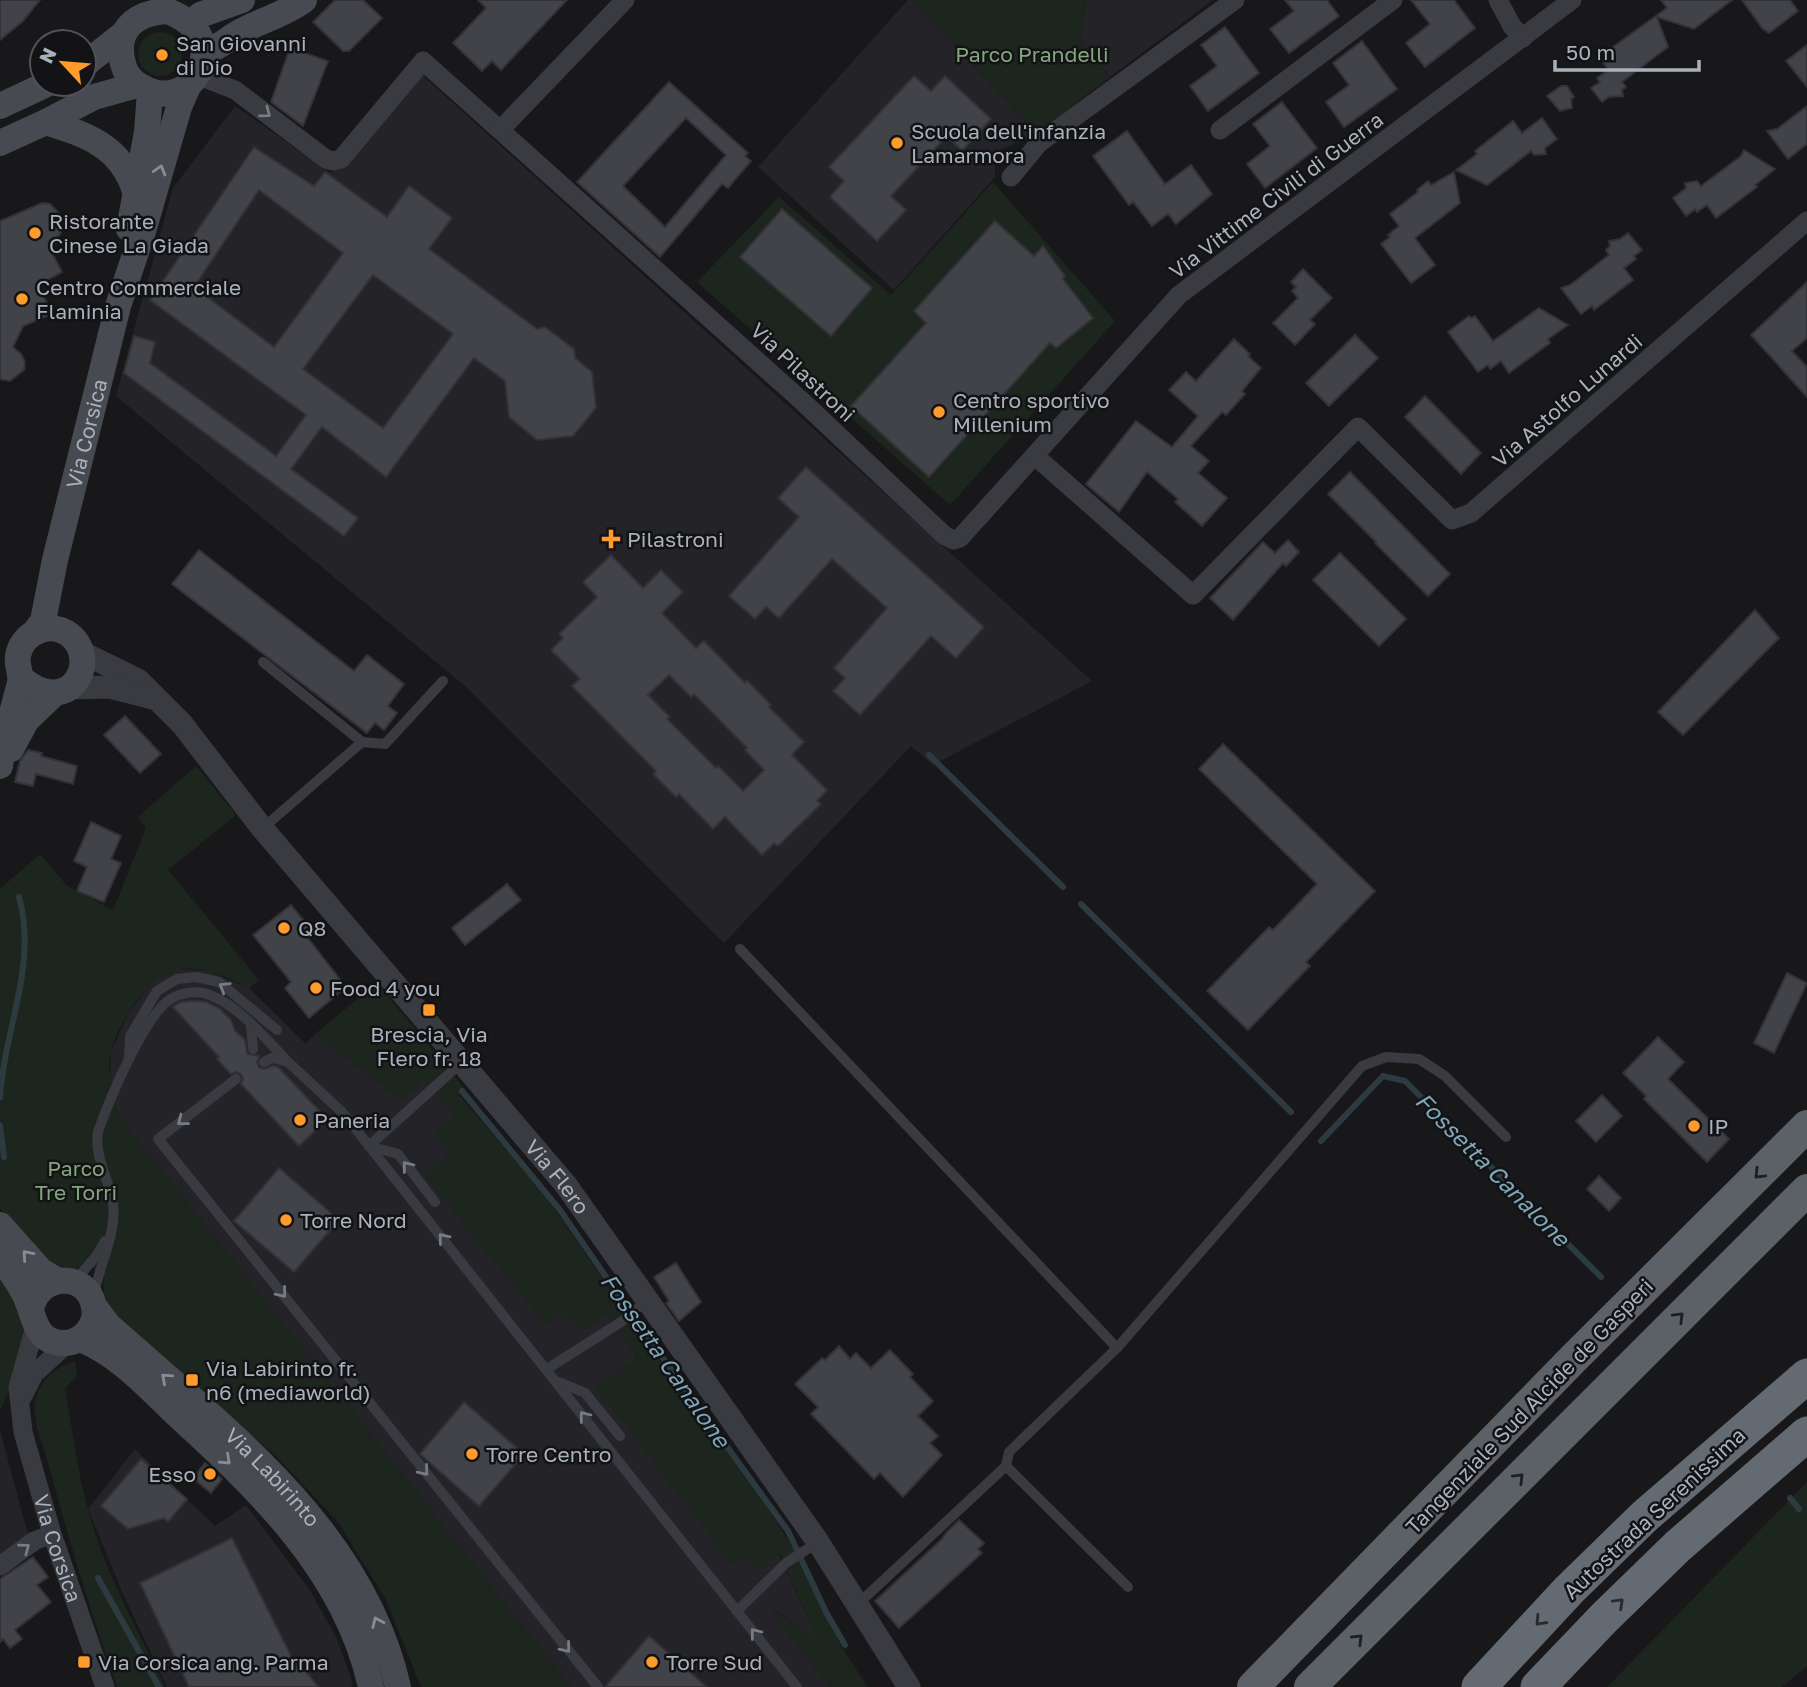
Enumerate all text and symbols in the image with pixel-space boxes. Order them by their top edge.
north arrow [28,28,98,98]
scale bar [1555,28,1699,72]
place label: San Giovanni di Dio [176,30,307,80]
text: 50 m [1566,39,1615,65]
park label: Parco Prandelli [955,41,1109,67]
text: N [34,44,61,67]
marker: San Giovanni di Dio [154,47,170,63]
one-way arrow [258,105,271,118]
street label: Via Vittime Civili di Guerra [1164,106,1388,284]
place label: Scuola dell'infanzia Lamarmora [911,118,1106,168]
marker: Scuola dell'infanzia Lamarmora [889,135,905,151]
one-way arrow [152,165,166,177]
place label: Ristorante Cinese La Giada [49,208,209,258]
marker: Ristorante Cinese La Giada [27,225,43,241]
place label: Centro Commerciale Flaminia [36,274,241,324]
marker: Centro Commerciale Flaminia [14,291,30,307]
street label: Via Pilastroni [745,317,861,427]
street label: Via Astolfo Lunardi [1487,328,1647,472]
street label: Via Corsica [60,376,112,491]
place label: Centro sportivo Millenium [953,387,1110,437]
marker: Centro sportivo Millenium [931,404,947,420]
place label: Pilastroni [627,526,724,552]
marker: Pilastroni [601,529,621,549]
place label: Q8 [298,915,326,941]
marker: Q8 [276,920,292,936]
place label: Food 4 you [330,975,440,1001]
marker: Food 4 you [308,980,324,996]
one-way arrow [219,982,232,995]
marker: Brescia, Via Flero fr. 18 [421,1002,437,1018]
place label: Brescia, Via Flero fr. 18 [370,1021,488,1071]
water label: Fossetta Canalone [1410,1086,1577,1253]
place label: Paneria [314,1107,390,1133]
one-way arrow [177,1112,189,1125]
marker: Paneria [292,1112,308,1128]
place label: IP [1708,1113,1728,1139]
marker: IP [1686,1118,1702,1134]
street label: Via Flero [520,1134,595,1219]
park label: Parco Tre Torri [35,1155,117,1205]
one-way arrow [403,1162,416,1174]
one-way arrow [1754,1166,1767,1179]
place label: Torre Nord [300,1207,407,1233]
marker: Torre Nord [278,1212,294,1228]
one-way arrow [438,1233,451,1246]
one-way arrow [23,1250,35,1263]
water label: Fossetta Canalone [595,1268,738,1454]
street label: Tangenziale Sud Alcide de Gasperi [1400,1273,1658,1539]
one-way arrow [273,1286,286,1298]
one-way arrow [1671,1312,1684,1325]
place label: Via Labirinto fr. n6 (mediaworld) [206,1355,371,1405]
marker: Via Labirinto fr. n6 (mediaworld) [184,1372,200,1388]
one-way arrow [161,1374,174,1386]
one-way arrow [580,1412,592,1425]
street label: Via Labirinto [220,1422,326,1532]
street label: Autostrada Serenissima [1558,1422,1750,1604]
place label: Torre Centro [486,1441,611,1467]
marker: Torre Centro [464,1446,480,1462]
one-way arrow [218,1451,231,1464]
place label: Esso [148,1461,196,1487]
one-way arrow [416,1462,428,1475]
marker: Esso [202,1466,218,1482]
one-way arrow [1510,1473,1523,1486]
street label: Via Corsica [28,1491,88,1606]
one-way arrow [17,1544,30,1556]
one-way arrow [1611,1598,1624,1611]
one-way arrow [1536,1613,1549,1626]
one-way arrow [371,1617,385,1629]
one-way arrow [751,1629,763,1642]
one-way arrow [1350,1634,1363,1647]
one-way arrow [558,1641,571,1653]
place label: Via Corsica ang. Parma [98,1649,329,1675]
place label: Torre Sud [666,1649,762,1675]
marker: Via Corsica ang. Parma [76,1654,92,1670]
marker: Torre Sud [644,1654,660,1670]

